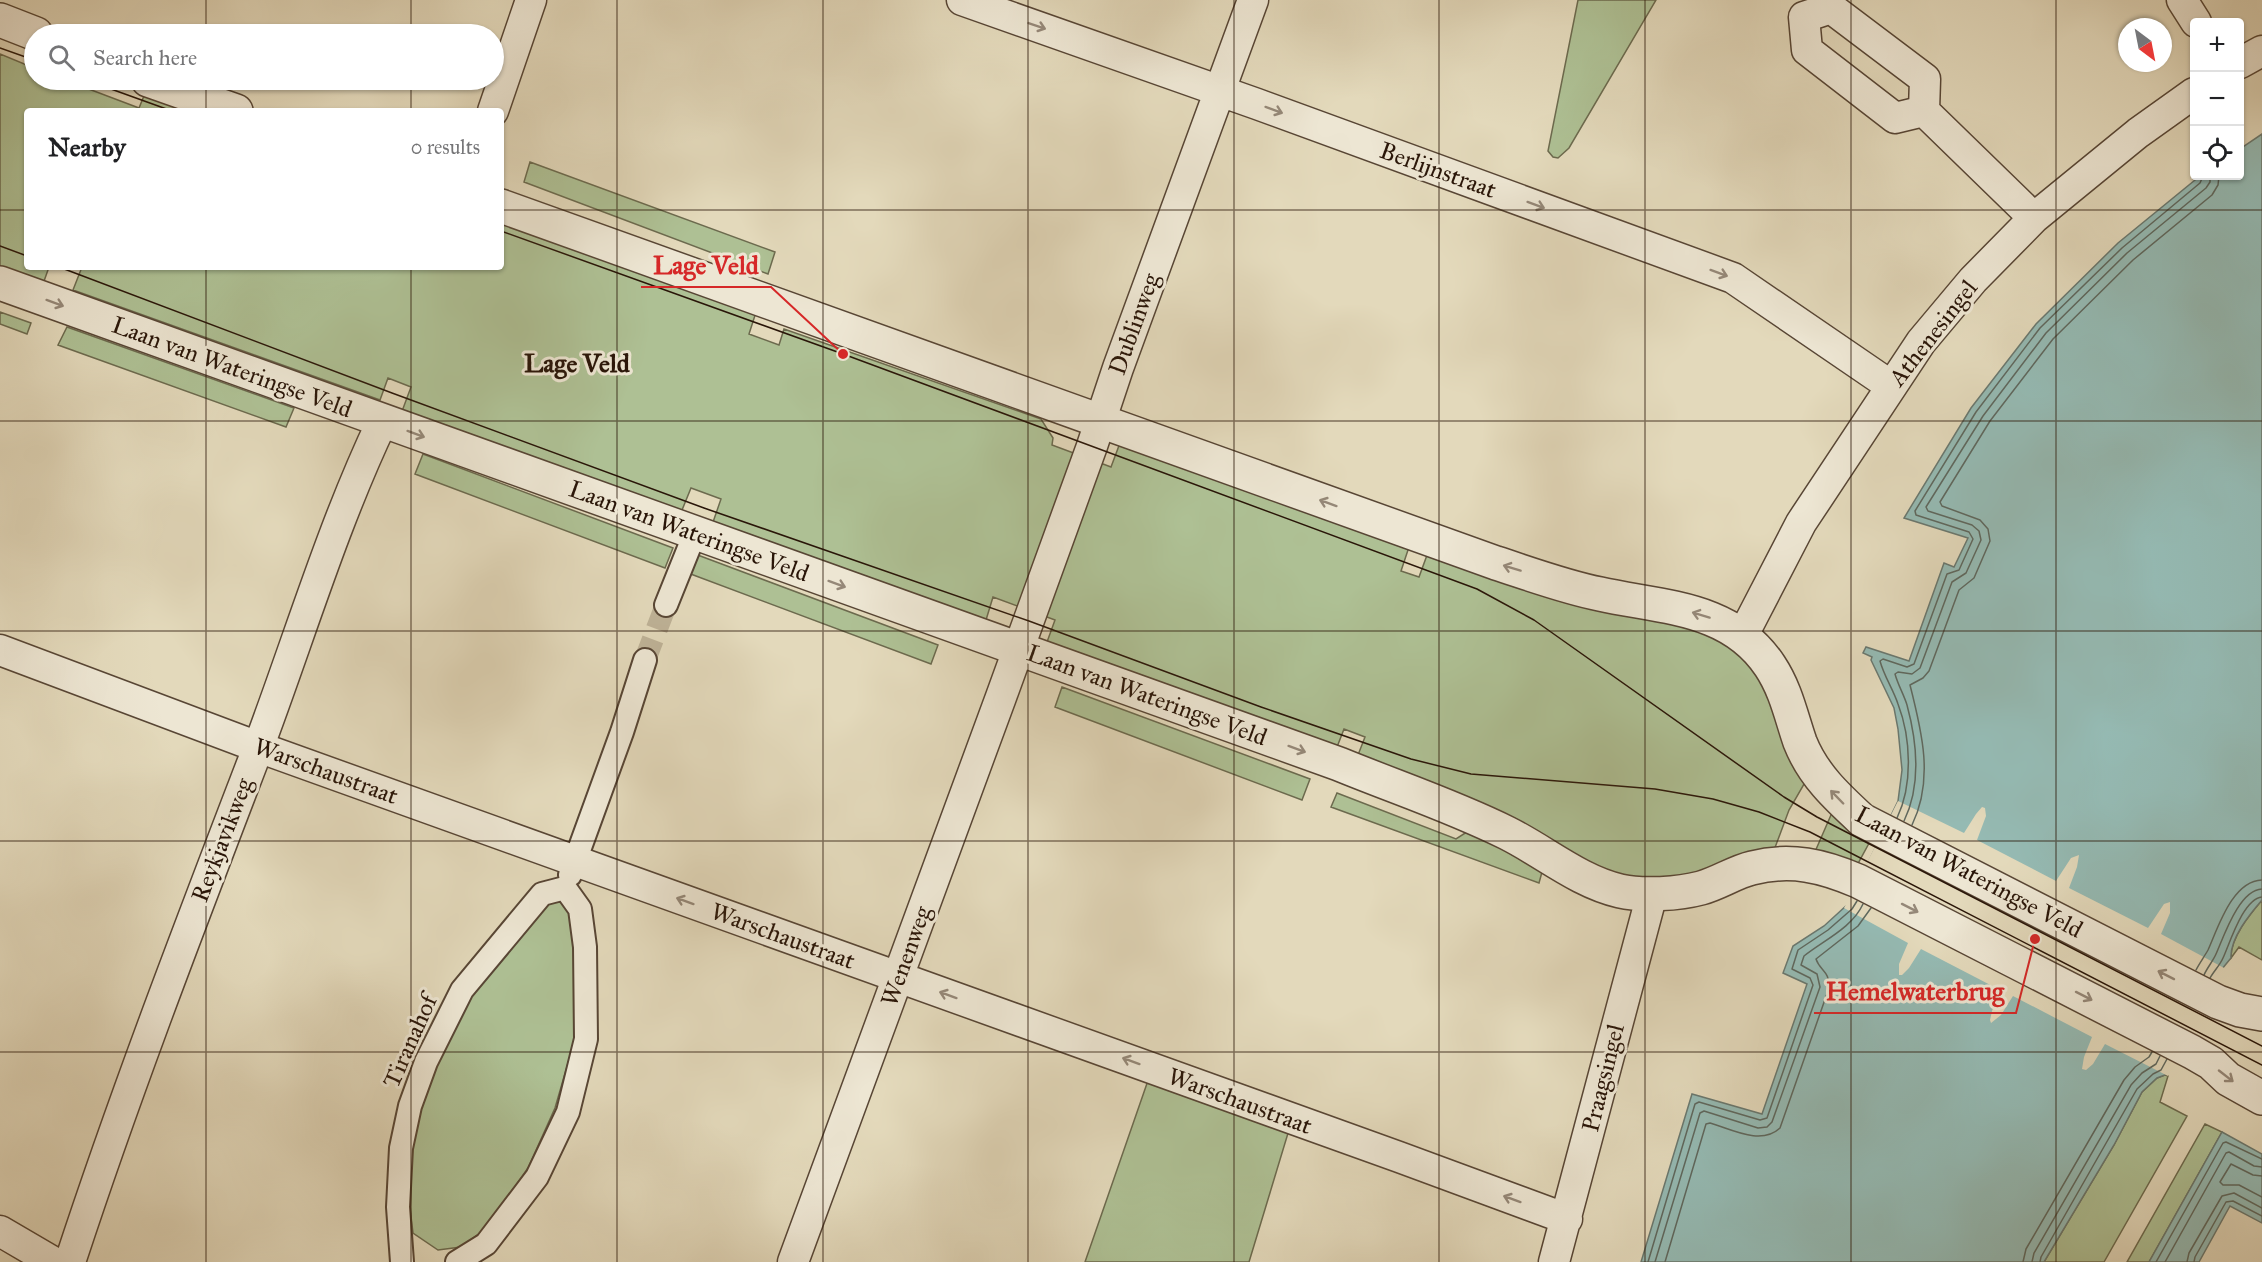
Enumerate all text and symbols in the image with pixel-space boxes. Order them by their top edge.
north arrow [2118,18,2172,72]
map controls [2190,18,2244,180]
button: + [2190,18,2244,72]
one-way arrow [1027,22,1046,33]
search box [24,24,504,90]
icon: search [45,41,78,74]
text: Search here [93,44,197,71]
button: − [2190,72,2244,126]
one-way arrow [1264,106,1283,117]
button: locate [2190,126,2244,180]
text: Nearby [48,131,126,163]
text: 0 results [411,135,480,159]
street label: Berlijnstraat [1376,135,1501,205]
one-way arrow [1526,201,1545,212]
callout: Lage Veld [641,243,771,287]
text: Lage Veld [653,249,760,282]
street label: Dublinweg [1102,268,1166,379]
one-way arrow [1709,268,1728,279]
street label: Athenesingel [1882,273,1984,393]
one-way arrow [45,299,64,310]
street label: Laan van Wateringse Veld [108,310,356,424]
district label: Lage Veld [524,347,631,380]
one-way arrow [406,430,425,441]
street label: Laan van Wateringse Veld [565,474,813,588]
one-way arrow [1319,496,1338,507]
one-way arrow [1503,562,1522,573]
one-way arrow [827,579,846,590]
one-way arrow [1692,609,1711,620]
street label: Laan van Wateringse Veld [1023,638,1271,752]
street label: Warschaustraat [250,731,403,811]
one-way arrow [1287,745,1306,756]
street label: Reykjavikweg [185,773,260,906]
one-way arrow [1830,789,1844,804]
street label: Laan van Wateringse Veld [1850,799,2088,945]
one-way arrow [677,894,695,905]
street label: Warschaustraat [707,896,860,976]
street label: Wenenweg [874,901,938,1010]
one-way arrow [1901,902,1919,914]
callout: Hemelwaterbrug [1814,969,2016,1013]
one-way arrow [2158,969,2175,981]
text: Hemelwaterbrug [1826,975,2005,1008]
street label: Tiranahof [376,986,445,1092]
one-way arrow [939,989,958,1000]
one-way arrow [2075,991,2093,1003]
street label: Praagsingel [1575,1020,1631,1135]
one-way arrow [1123,1055,1141,1066]
street label: Warschaustraat [1164,1061,1317,1141]
one-way arrow [2218,1070,2234,1083]
one-way arrow [1503,1193,1522,1204]

